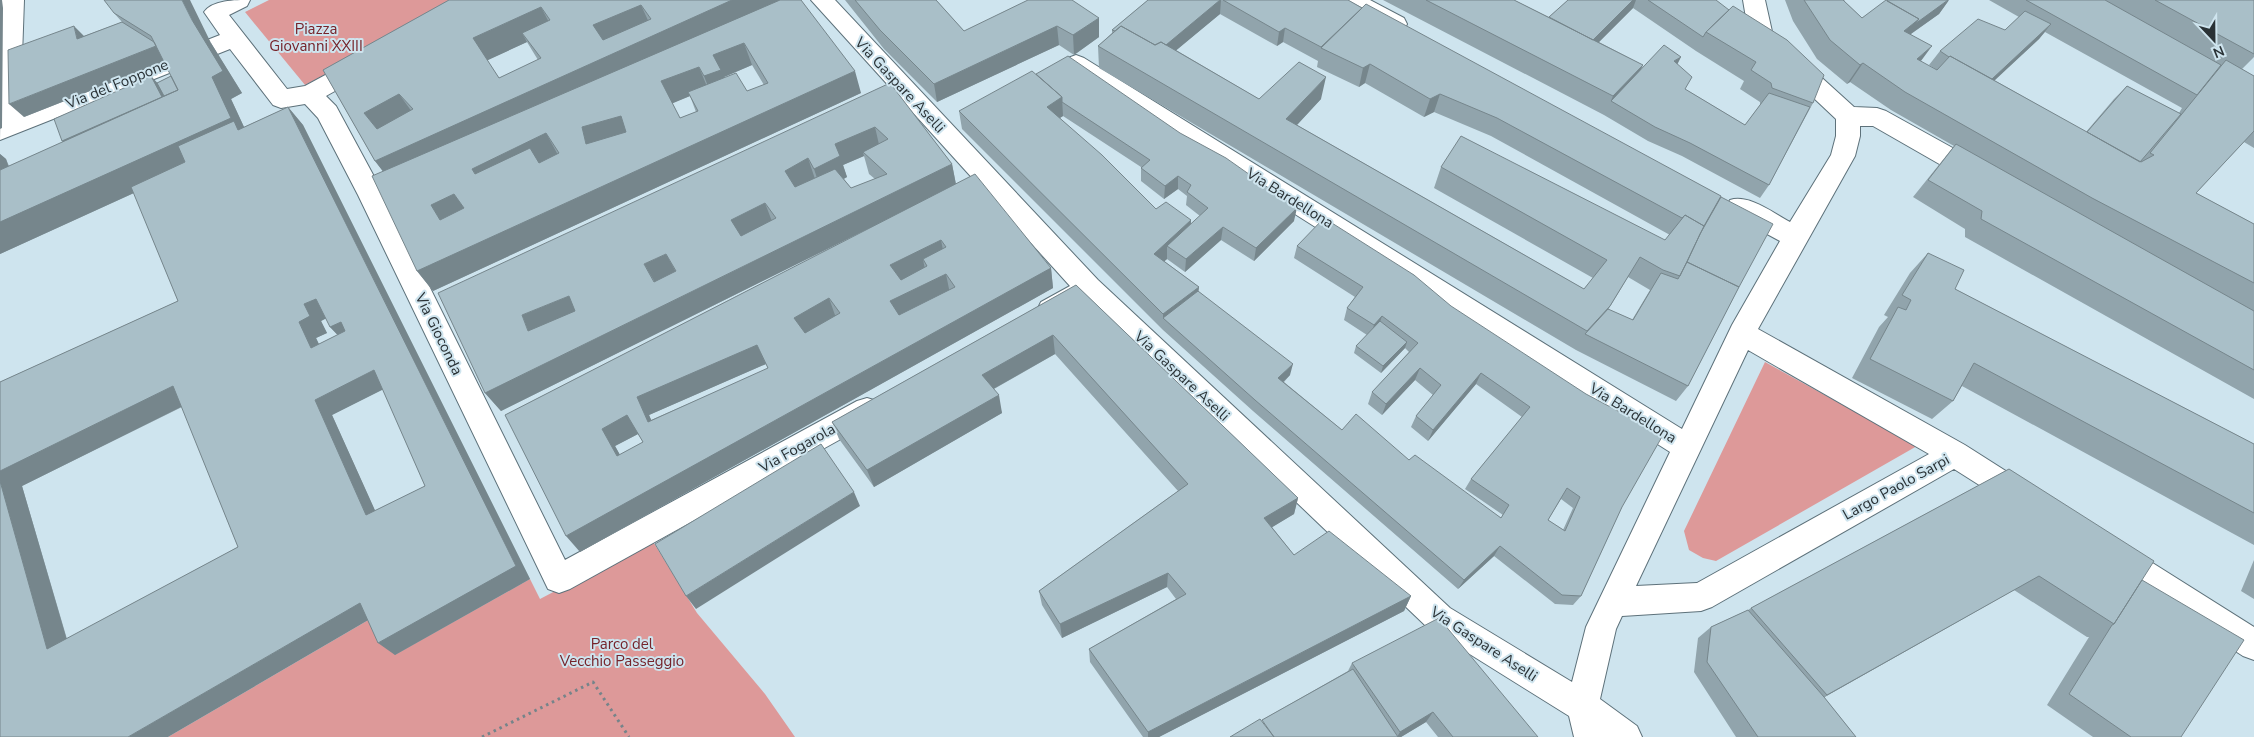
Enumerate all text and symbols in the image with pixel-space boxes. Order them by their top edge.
north arrow [2189,15,2239,65]
park label: Piazza Giovanni XXIII [269,19,363,56]
street label: Via Gaspare Aselli [850,32,950,137]
text: N [2210,41,2227,62]
street label: Via del Foppone [62,54,171,114]
street label: Via Bardellona [1242,163,1337,233]
street label: Via Gioconda [410,289,467,378]
street label: Via Gaspare Aselli [1129,326,1234,426]
street label: Via Bardellona [1585,378,1680,448]
street label: Via Fogarola [754,419,839,478]
street label: Largo Paolo Sarpi [1839,449,1953,525]
street label: Via Gaspare Aselli [1426,601,1541,686]
park label: Parco del Vecchio Passeggio [559,634,684,671]

